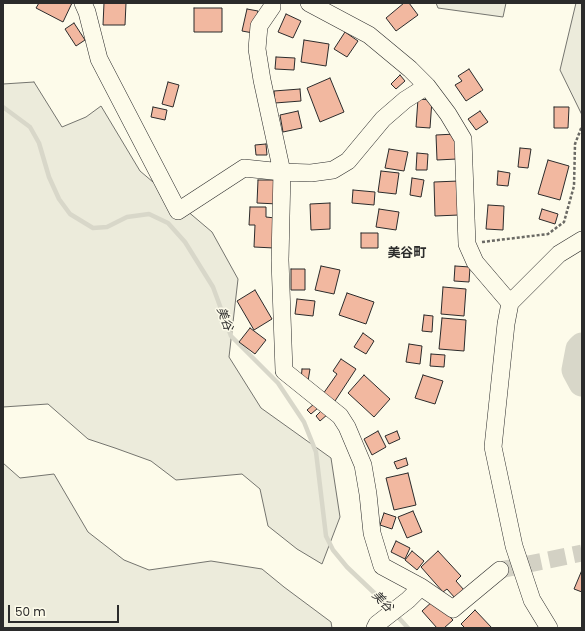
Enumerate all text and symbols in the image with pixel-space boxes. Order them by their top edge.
district label: 美谷町 [388,246,426,262]
water label: 美谷 [213,305,235,333]
water label: 美谷 [368,588,396,616]
scale bar [10,597,121,623]
text: 50 m [15,603,46,620]

